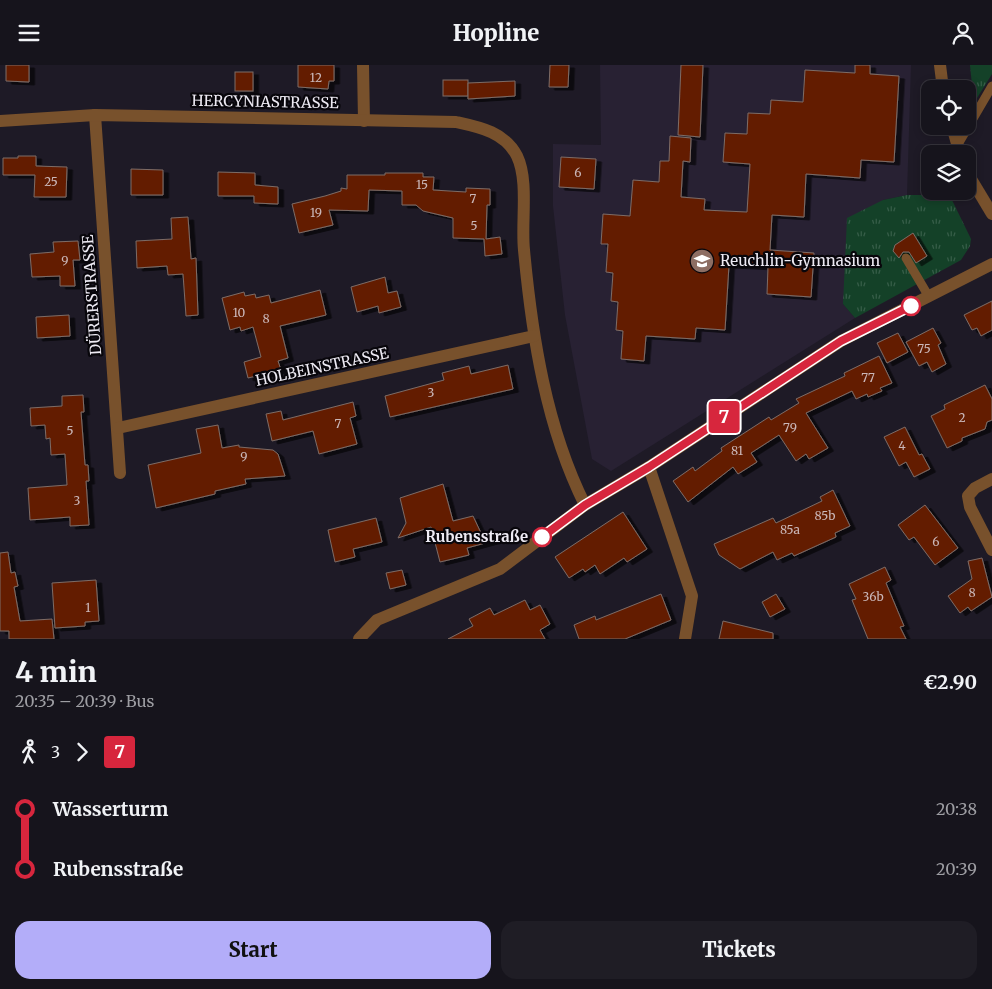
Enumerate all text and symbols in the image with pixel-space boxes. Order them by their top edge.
icon: menu [15,19,43,47]
text: Hopline [453,19,539,47]
icon: person [949,19,977,47]
house number: 12 [310,70,322,85]
map controls [921,80,976,200]
button: locate [921,80,976,135]
street label: HERCYNIASTRASSE [191,91,339,112]
button: layers [921,145,976,200]
house number: 6 [574,165,582,180]
house number: 25 [44,174,58,189]
house number: 15 [416,177,428,192]
house number: 7 [470,191,477,206]
house number: 19 [310,205,322,220]
house number: 5 [470,218,478,233]
street label: DÜRERSTRASSE [77,234,105,356]
school or university icon: Reuchlin-Gymnasium [689,248,715,274]
place label: Reuchlin-Gymnasium [720,251,880,270]
house number: 9 [61,253,69,268]
unlabelled marker [901,296,921,316]
house number: 10 [233,305,246,320]
house number: 8 [262,311,270,326]
house number: 75 [917,341,931,356]
street label: HOLBEINSTRASSE [254,343,391,390]
house number: 77 [861,370,875,385]
house number: 3 [428,385,435,400]
line badge: 7 [708,401,740,433]
text: 7 [719,405,729,428]
house number: 2 [958,410,966,425]
house number: 7 [335,416,342,431]
house number: 79 [783,420,797,435]
house number: 5 [66,423,74,438]
house number: 4 [898,438,906,453]
house number: 81 [731,443,744,458]
house number: 9 [240,449,248,464]
house number: 3 [74,493,81,508]
house number: 85b [815,508,835,523]
house number: 85a [780,522,801,537]
place label: Rubensstraße [425,527,528,546]
marker: Rubensstraße [532,527,552,547]
house number: 6 [932,534,940,549]
house number: 8 [968,585,976,600]
house number: 36b [862,589,884,604]
house number: 1 [85,600,91,615]
text: 4 min [15,654,97,690]
text: €2.90 [923,670,977,694]
text: 20:35 – 20:39 · Bus [15,691,154,711]
icon: walk [15,738,43,766]
icon: forward [68,738,96,766]
text: 7 [114,740,125,763]
text: 3 [51,742,60,762]
text: Wasserturm [53,797,168,821]
text: 20:38 [936,799,977,819]
text: Rubensstraße [53,857,183,881]
text: 20:39 [936,859,977,879]
button: Start [15,921,491,979]
button: Tickets [501,921,977,979]

